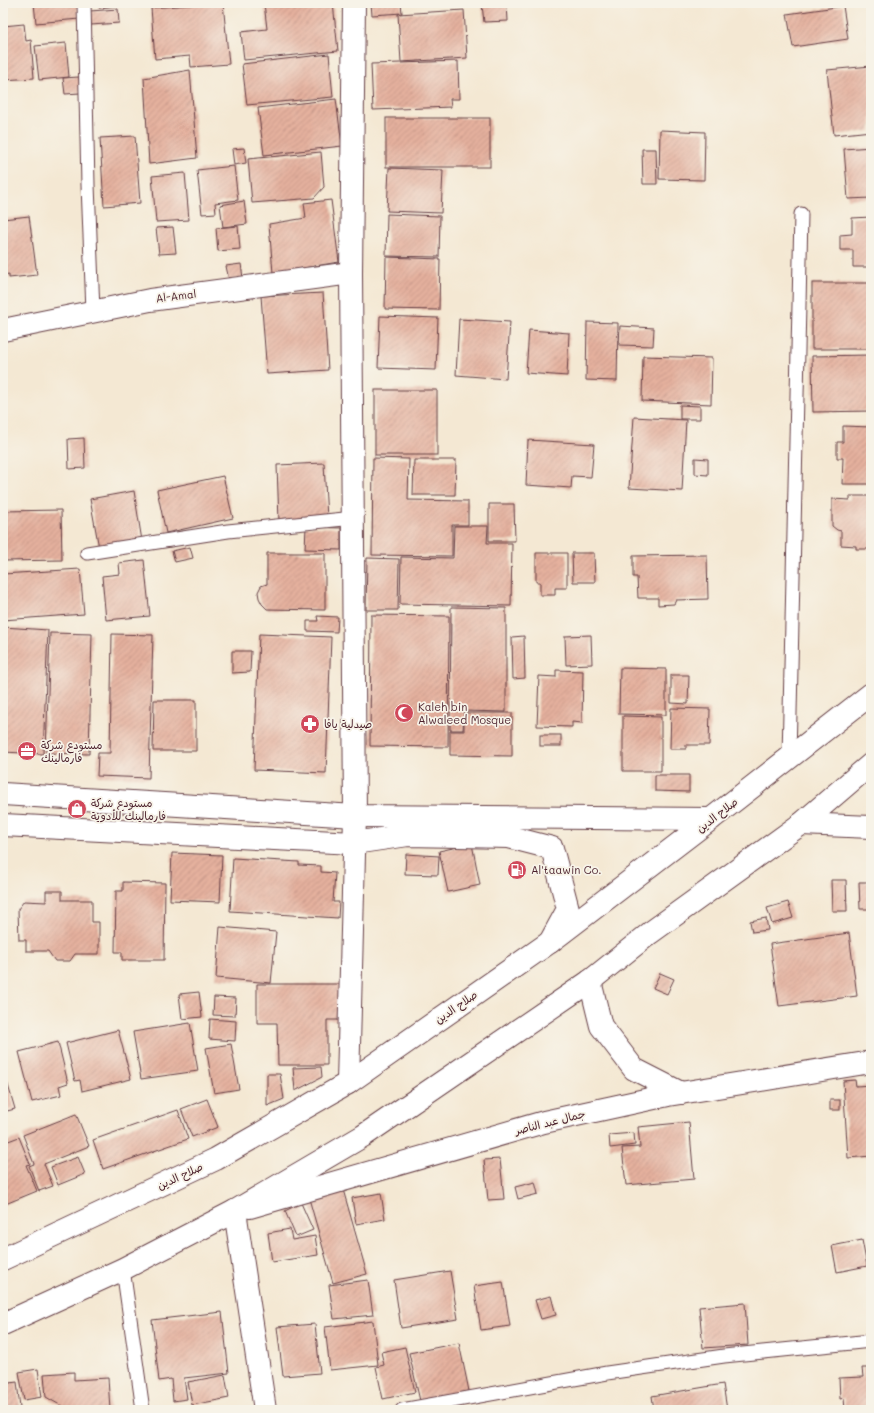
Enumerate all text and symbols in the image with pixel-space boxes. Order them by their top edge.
street label: Al-Amal [155,286,197,305]
place label: Kaleh bin Alwaleed Mosque [418,699,511,727]
mosque icon: Kaleh bin Alwaleed Mosque [393,702,415,724]
pharmacy icon: صيدلية يافا [299,713,321,735]
place label: صيدلية يافا [324,716,372,731]
place label: مستودع شركة فارمالينك [41,737,102,765]
office icon: مستودع شركة فارمالينك [16,740,38,762]
street label: صلاح الدين [693,794,741,836]
place label: مستودع شركة فارمالينك للأدوية [91,795,166,823]
shop icon: مستودع شركة فارمالينك للأدوية [66,798,88,820]
fuel station icon: Al'taawin Co. [506,859,528,881]
place label: Al'taawin Co. [531,862,602,877]
street label: صلاح الدين [431,986,481,1028]
street label: جمال عبد الناصر [512,1105,587,1139]
street label: صلاح الدين [155,1158,205,1194]

